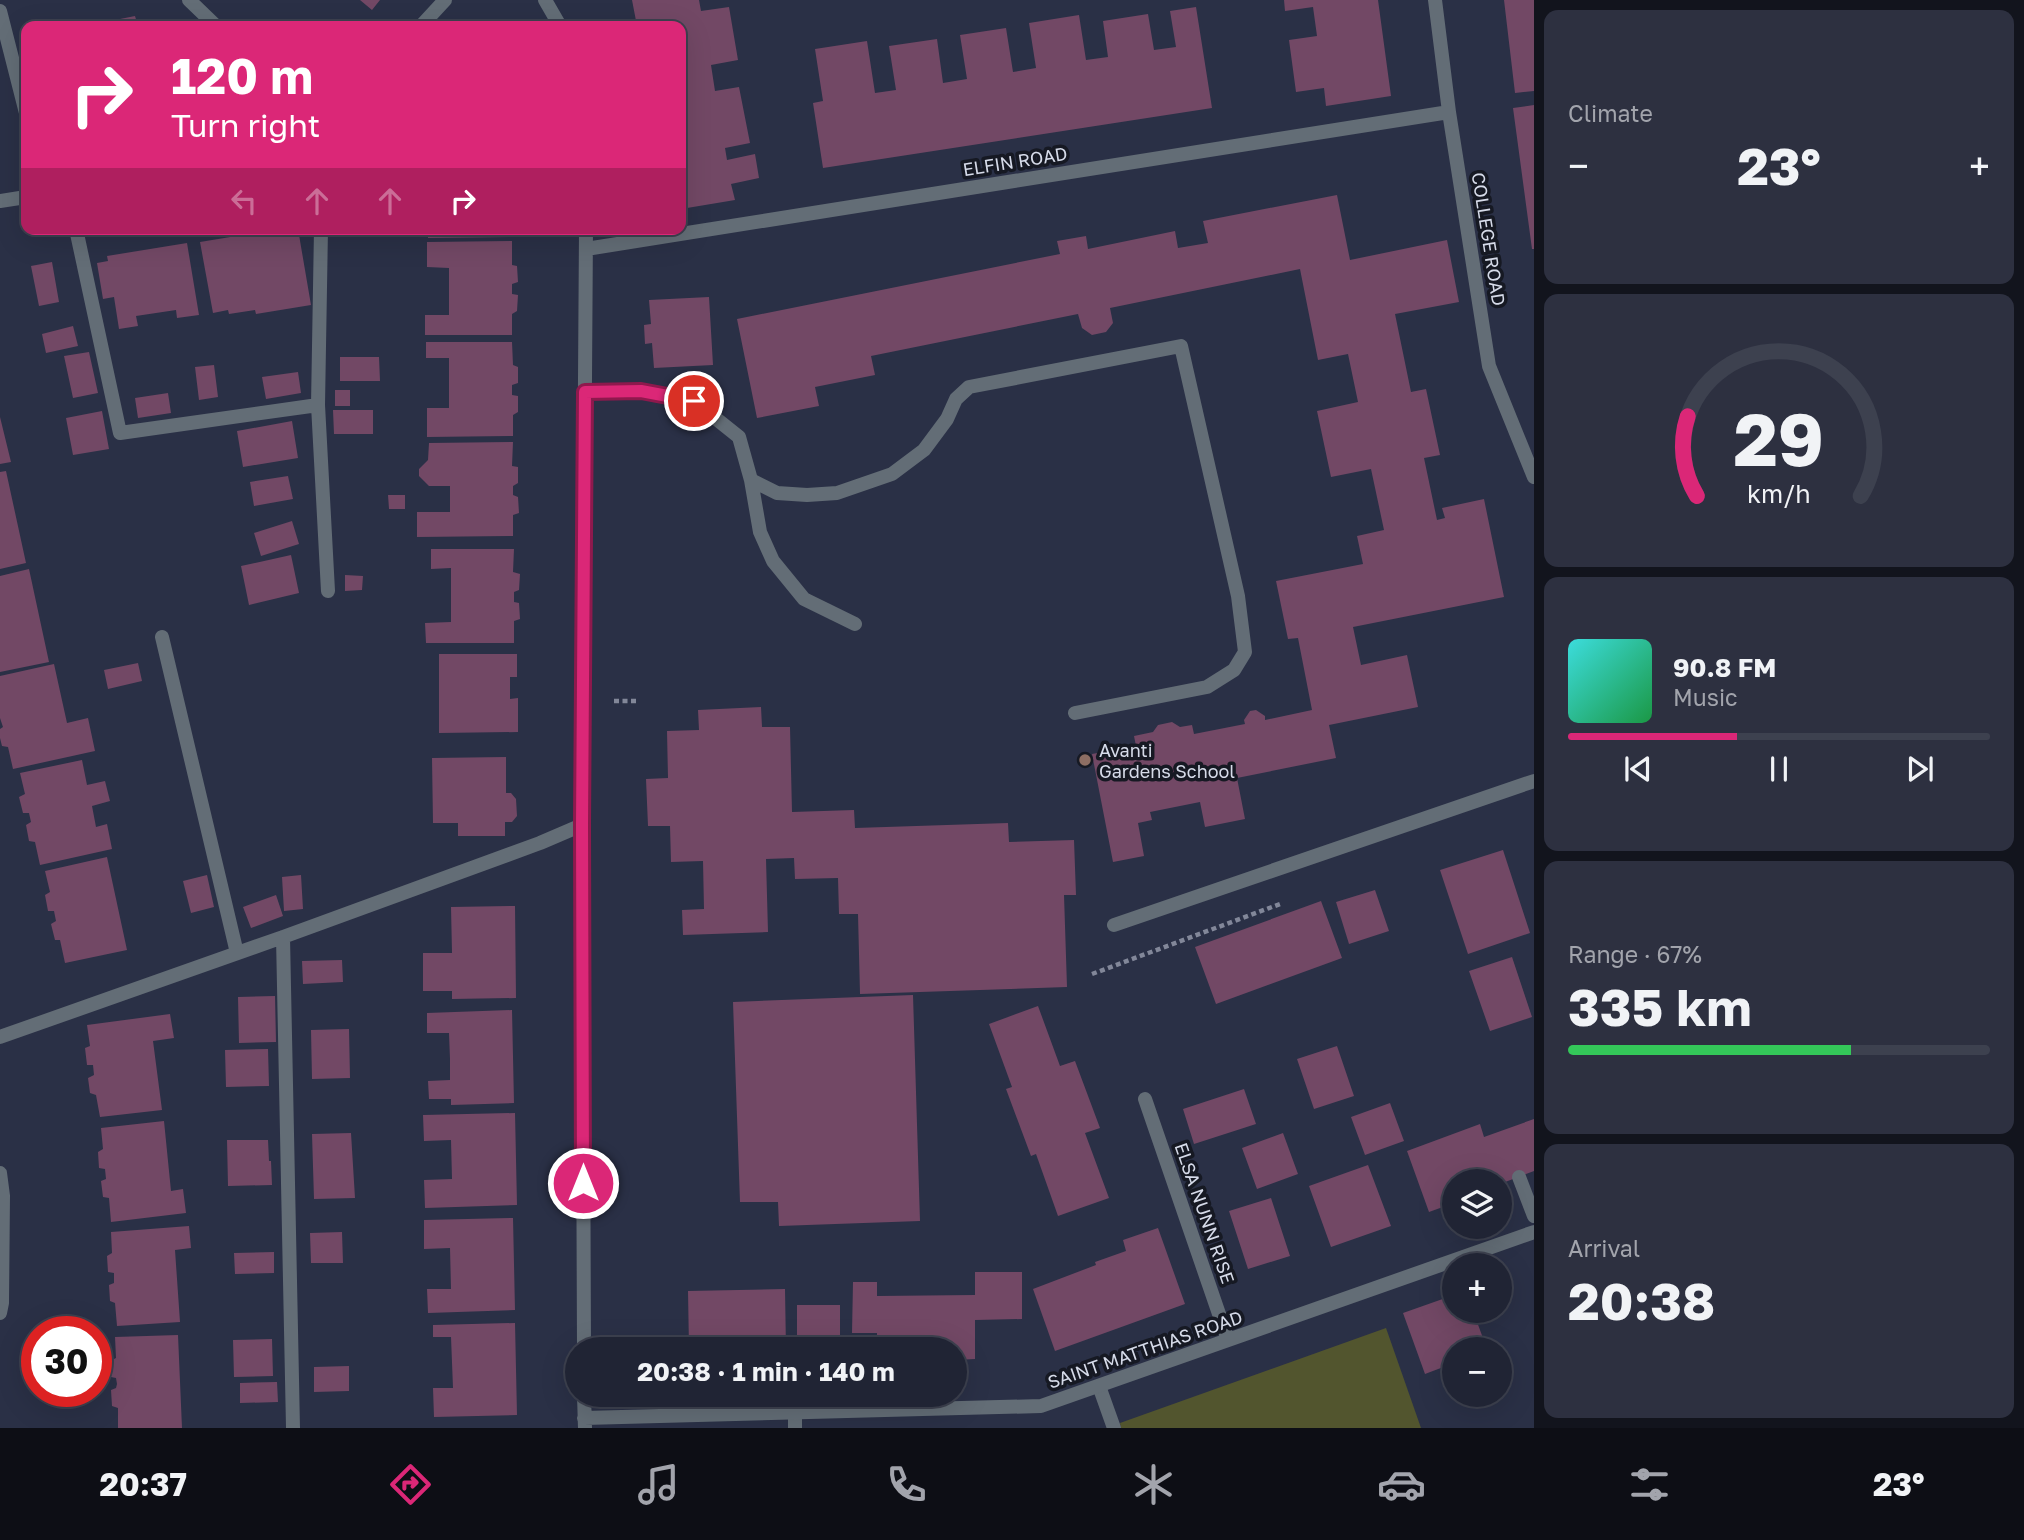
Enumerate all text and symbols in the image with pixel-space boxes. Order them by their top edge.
text: 120 m [171,46,313,105]
icon: right [56,49,147,140]
text: Climate [1568,99,1653,127]
text: Turn right [171,106,320,144]
text: 23° [1737,134,1821,196]
street label: ELFIN ROAD [961,142,1069,180]
text: − [1568,143,1589,188]
text: + [1969,143,1990,188]
street label: COLLEGE ROAD [1468,171,1510,307]
icon: left [225,182,263,220]
icon: ahead [298,182,336,220]
icon: ahead [371,182,409,220]
icon: right [444,182,482,220]
pin [664,371,724,431]
icon: arrive [675,382,713,420]
text: 29 [1734,396,1824,483]
text: km/h [1747,478,1811,509]
text: 90.8 FM [1673,652,1776,683]
text: Music [1673,683,1738,711]
place label: Avanti Gardens School [1099,739,1235,782]
icon: previous [1619,750,1657,788]
icon: pause [1760,750,1798,788]
icon: next [1901,750,1939,788]
marker: Avanti Gardens School [1077,752,1093,768]
text: Range · 67% [1568,940,1702,968]
text: 335 km [1568,975,1752,1037]
street label: ELSA NUNN RISE [1171,1140,1239,1286]
position arrow [546,1146,620,1220]
map controls [1442,1169,1512,1407]
button: layers [1442,1169,1512,1239]
text: Arrival [1568,1234,1640,1262]
button: + [1442,1253,1512,1323]
text: 20:38 [1568,1269,1715,1331]
street label: SAINT MATTHIAS ROAD [1045,1305,1245,1393]
speed limit sign: 30 [21,1316,112,1407]
button: − [1442,1337,1512,1407]
text: 20:38 · 1 min · 140 m [637,1356,895,1387]
icon: directions [386,1460,435,1509]
icon: music [634,1460,683,1509]
icon: phone [882,1460,931,1509]
icon: climate [1129,1460,1178,1509]
icon: car [1377,1460,1426,1509]
icon: filters [1625,1460,1674,1509]
text: 20:37 [99,1465,187,1503]
text: 23° [1873,1465,1925,1503]

